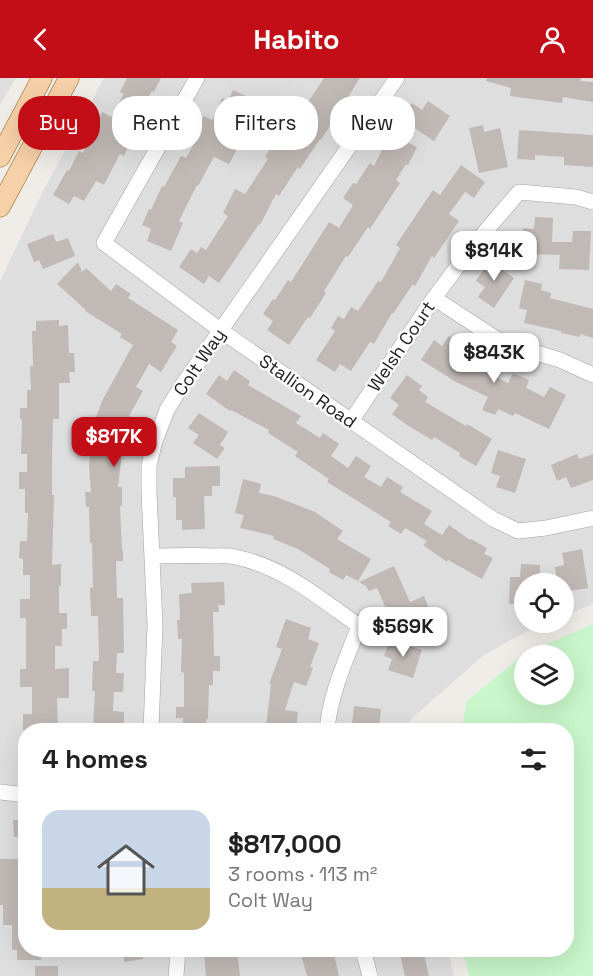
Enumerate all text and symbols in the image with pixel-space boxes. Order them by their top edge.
text: Habito [253,22,340,57]
icon: back [24,23,57,56]
icon: person [536,23,569,56]
chip: Buy [18,96,100,150]
chip: Rent [112,96,202,150]
chip: Filters [214,96,318,150]
chip: New [330,96,415,150]
pin: $814K [452,231,536,282]
text: $814K [465,237,523,263]
street label: Welsh Court [362,296,440,396]
street label: Colt Way [168,324,230,400]
pin: $843K [452,333,536,384]
text: $843K [463,339,525,365]
street label: Stallion Road [255,349,361,433]
pin: $817K [72,417,156,468]
text: $817K [86,423,142,449]
map controls [514,573,574,705]
button: locate [514,573,574,633]
pin: $569K [361,607,445,658]
text: $569K [372,613,434,639]
button: layers [514,645,574,705]
text: 4 homes [42,742,148,776]
icon: filters [517,743,550,776]
text: $817,000 [228,827,342,861]
icon: home [90,834,162,906]
text: 3 rooms · 113 m² [228,861,377,887]
text: Colt Way [228,887,313,913]

